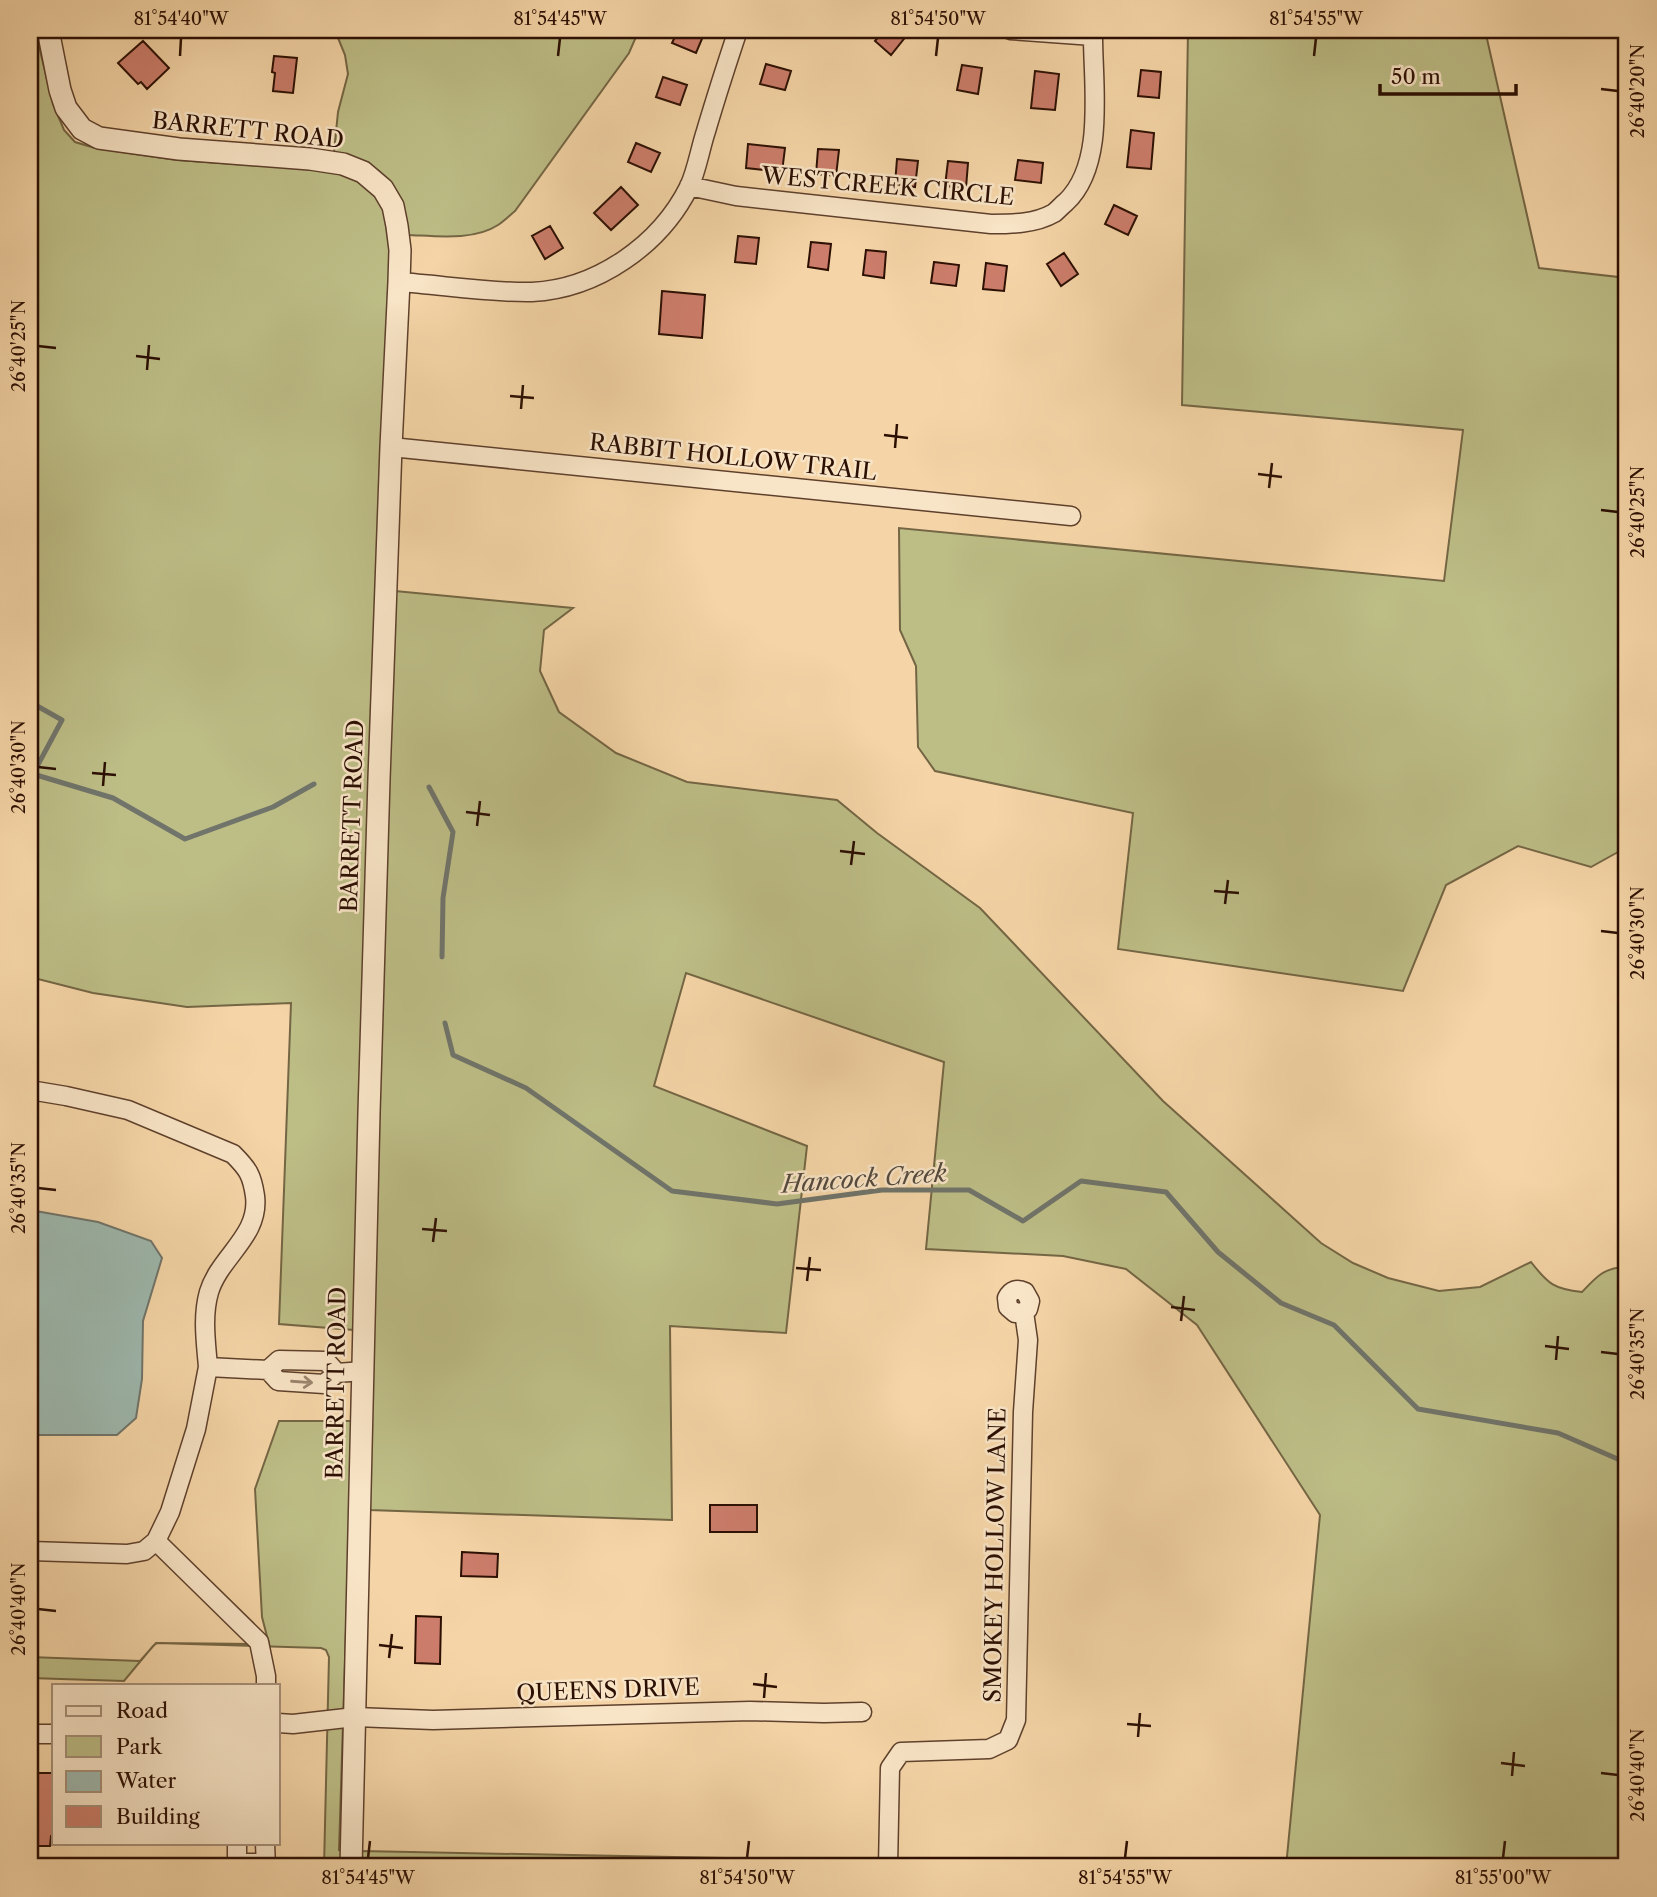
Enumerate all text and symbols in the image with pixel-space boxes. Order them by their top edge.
text: 81°54'40"W [133,8,230,30]
text: 81°54'45"W [513,8,608,30]
text: 81°54'50"W [890,8,987,30]
text: 81°54'55"W [1269,8,1364,30]
text: 26°40'20"N [1627,44,1649,138]
scale bar [1380,52,1517,96]
text: 50 m [1391,64,1441,89]
street label: BARRETT ROAD [151,106,345,154]
street label: WESTCREEK CIRCLE [760,161,1015,211]
text: 26°40'25"N [8,300,30,392]
street label: RABBIT HOLLOW TRAIL [588,428,878,486]
text: 26°40'25"N [1627,466,1649,558]
street label: BARRETT ROAD [335,719,369,913]
text: 26°40'30"N [8,720,30,814]
text: 26°40'30"N [1627,886,1649,980]
text: 26°40'35"N [8,1142,30,1234]
water label: Hancock Creek [778,1158,948,1199]
street label: BARRETT ROAD [320,1286,352,1480]
text: 26°40'35"N [1627,1308,1649,1400]
one-way arrow [290,1376,312,1389]
street label: SMOKEY HOLLOW LANE [978,1407,1012,1703]
text: 26°40'40"N [8,1562,30,1656]
street label: QUEENS DRIVE [516,1673,700,1707]
legend [52,1684,280,1844]
text: Road [116,1698,168,1723]
text: 26°40'40"N [1627,1728,1649,1822]
text: Park [116,1734,162,1759]
text: Water [115,1768,176,1793]
text: Building [116,1804,201,1829]
text: 81°54'45"W [321,1867,416,1889]
text: 81°54'50"W [699,1867,796,1889]
text: 81°54'55"W [1078,1867,1173,1889]
text: 81°55'00"W [1455,1867,1553,1889]

